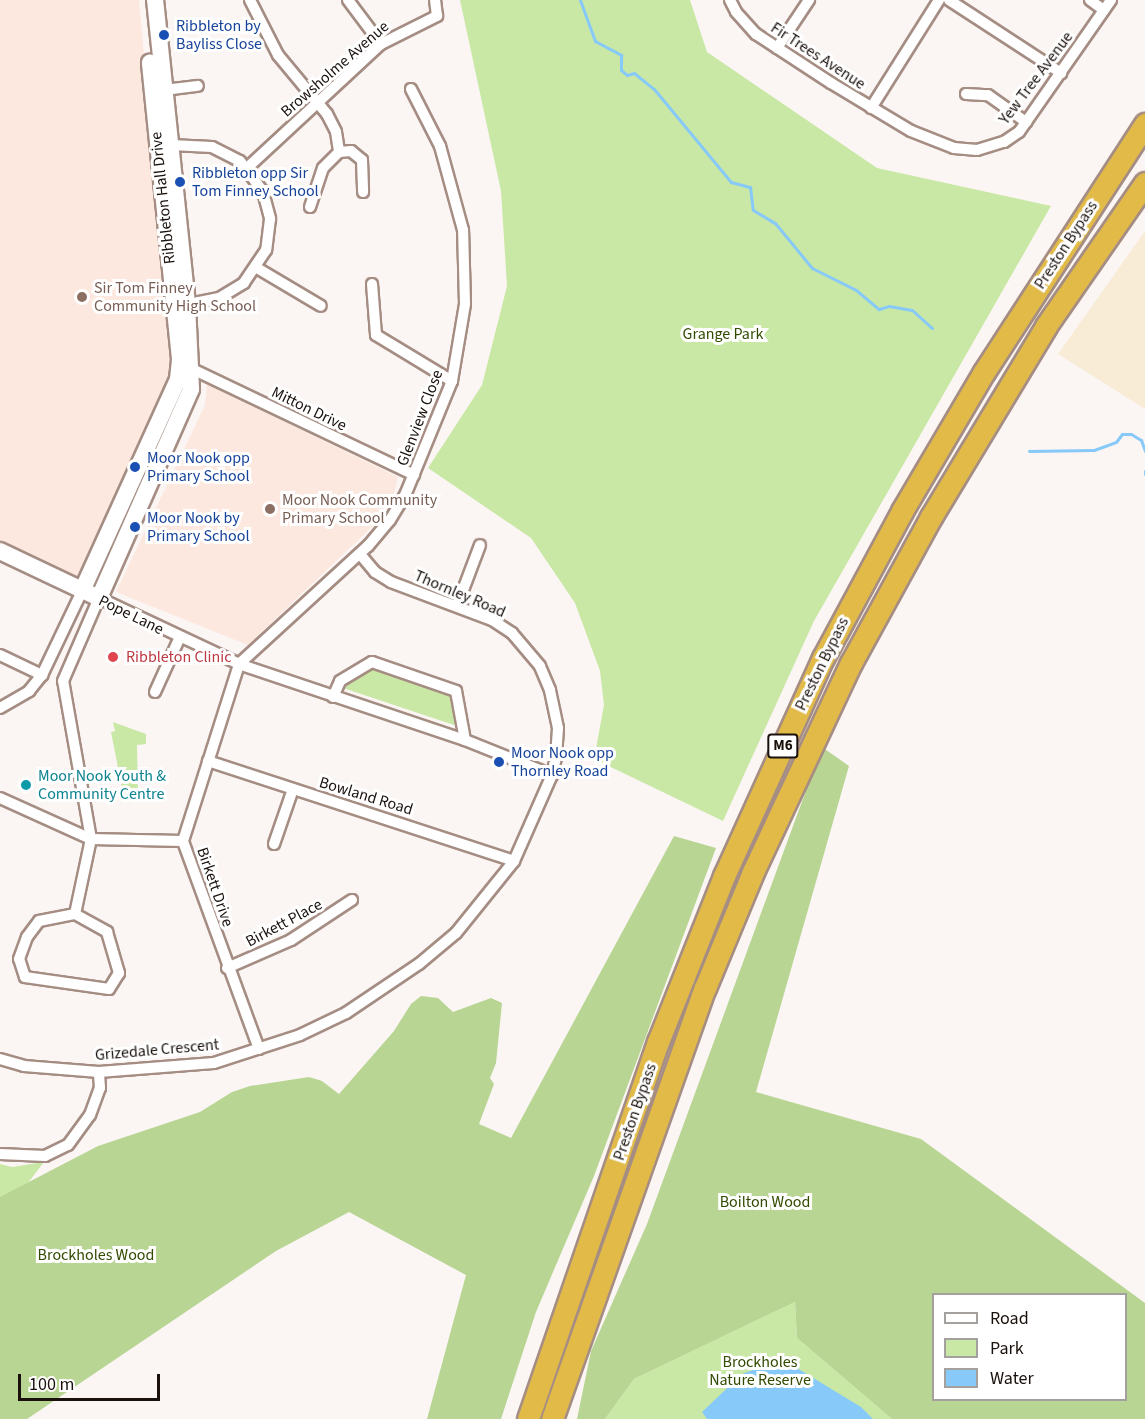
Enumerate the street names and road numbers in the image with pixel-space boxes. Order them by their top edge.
street label: Browsholme Avenue [277,17,393,121]
street label: Fir Trees Avenue [767,18,869,94]
street label: Yew Tree Avenue [995,28,1077,128]
street label: Ribbleton Hall Drive [147,131,179,265]
street label: Preston Bypass [1030,197,1102,293]
street label: Glenview Close [393,367,447,469]
street label: Mitton Drive [268,383,350,435]
street label: Thornley Road [411,566,509,622]
street label: Pope Lane [95,591,167,639]
street label: Preston Bypass [791,614,853,714]
road number: M6 [766,734,800,758]
street label: Bowland Road [317,773,415,819]
street label: Birkett Drive [192,845,238,929]
street label: Birkett Place [242,895,326,951]
street label: Grizedale Crescent [94,1035,220,1065]
street label: Preston Bypass [609,1061,661,1163]

